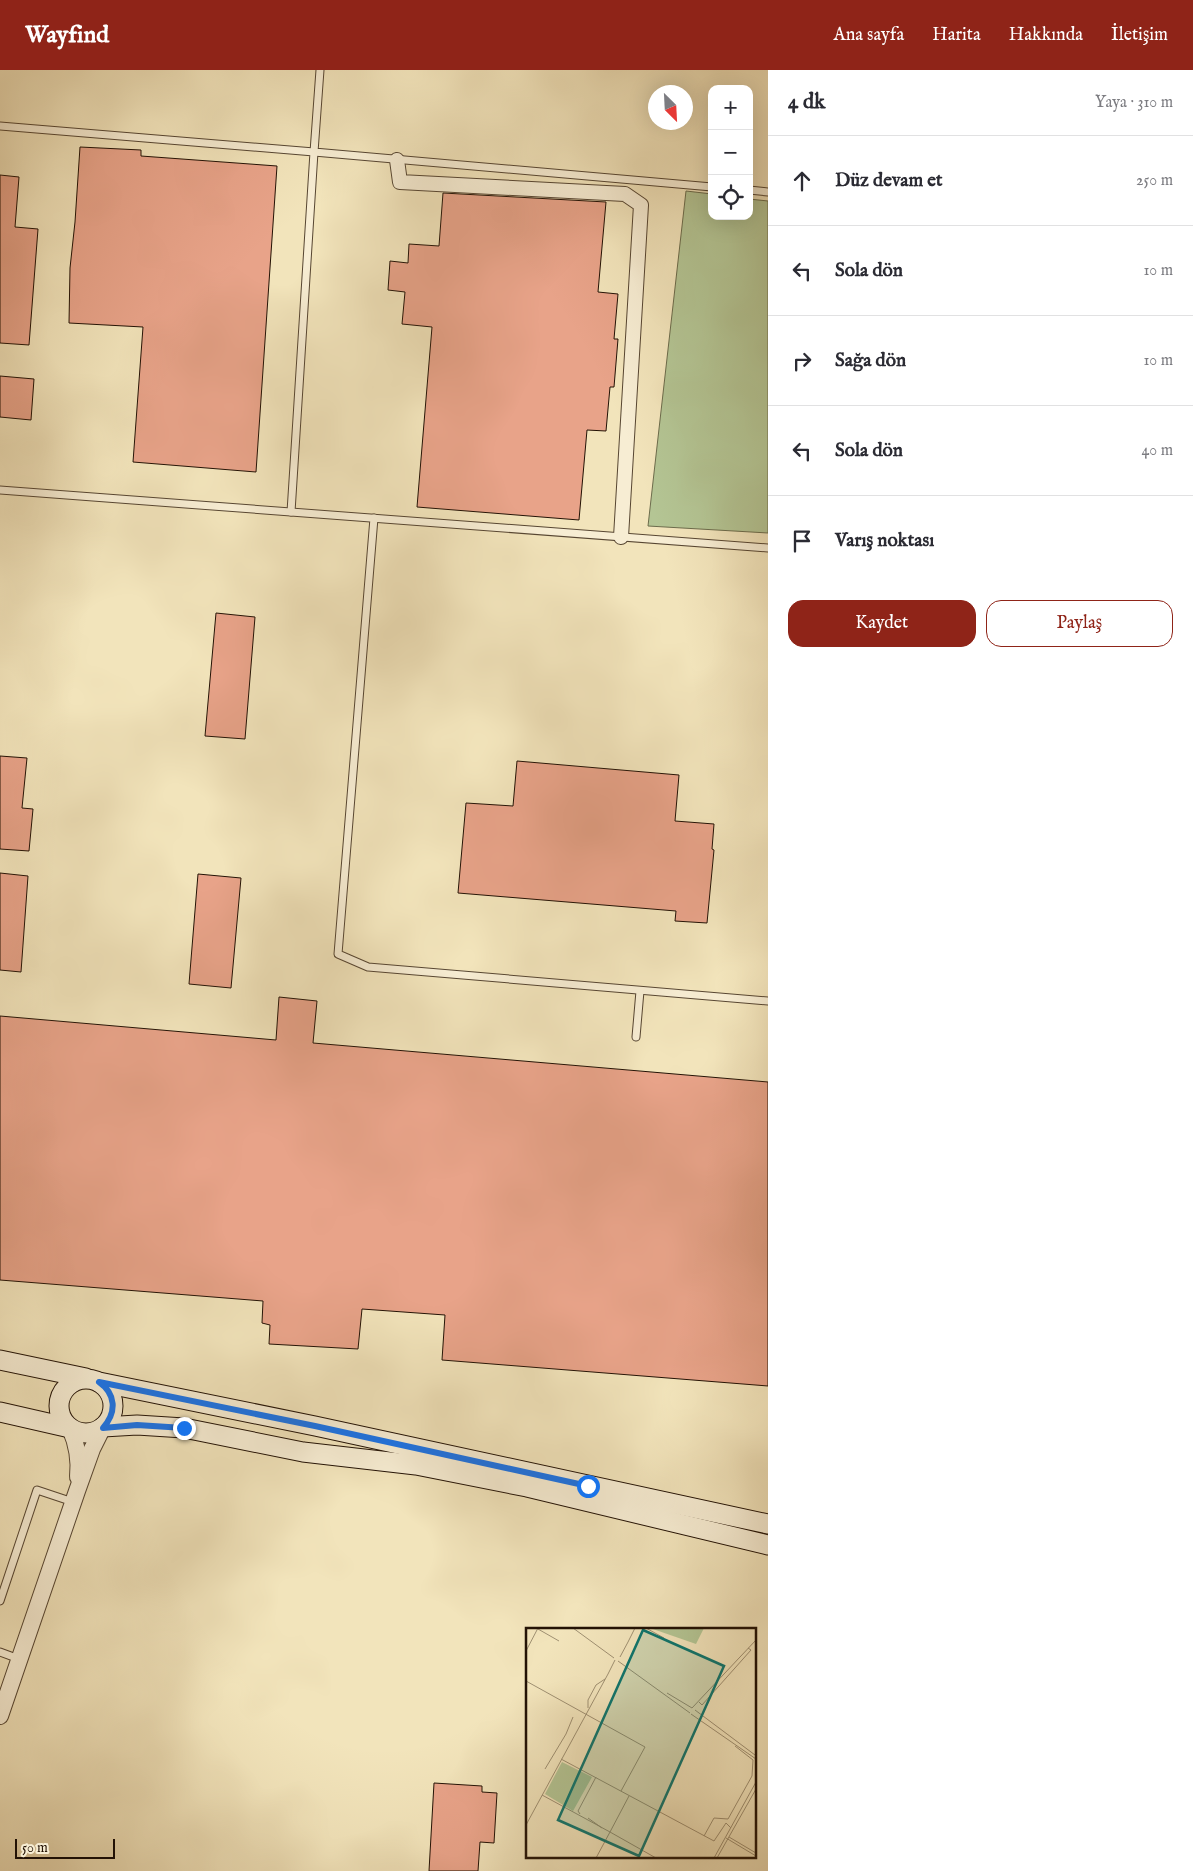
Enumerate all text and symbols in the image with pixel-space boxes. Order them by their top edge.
text: Wayfind [25,20,109,51]
text: Ana sayfa [834,24,904,47]
text: Harita [932,24,981,47]
text: Hakkında [1009,24,1083,47]
text: İletişim [1111,24,1168,47]
north arrow [648,85,693,130]
map controls [708,85,753,220]
button: + [708,85,753,130]
text: 4 dk [788,89,825,116]
text: Yaya · 310 m [1095,93,1173,113]
button: − [708,130,753,175]
icon: ahead [788,167,816,195]
text: Düz devam et [835,169,943,193]
text: 250 m [1136,171,1173,191]
button: locate [708,175,753,220]
icon: left [788,257,816,285]
text: Sola dön [835,259,903,283]
text: 10 m [1143,261,1173,281]
icon: right [788,347,816,375]
text: Sağa dön [835,349,906,373]
text: 10 m [1143,351,1173,371]
icon: left [788,437,816,465]
text: Sola dön [835,439,903,463]
text: 40 m [1141,441,1173,461]
icon: arrive [788,527,816,555]
text: Varış noktası [835,529,934,553]
button: Kaydet [788,600,976,647]
button: Paylaş [986,600,1173,647]
route end [173,1417,196,1440]
route start [577,1475,600,1498]
inset map [526,1628,756,1858]
scale bar [15,1836,115,1859]
text: 50 m [22,1839,48,1857]

